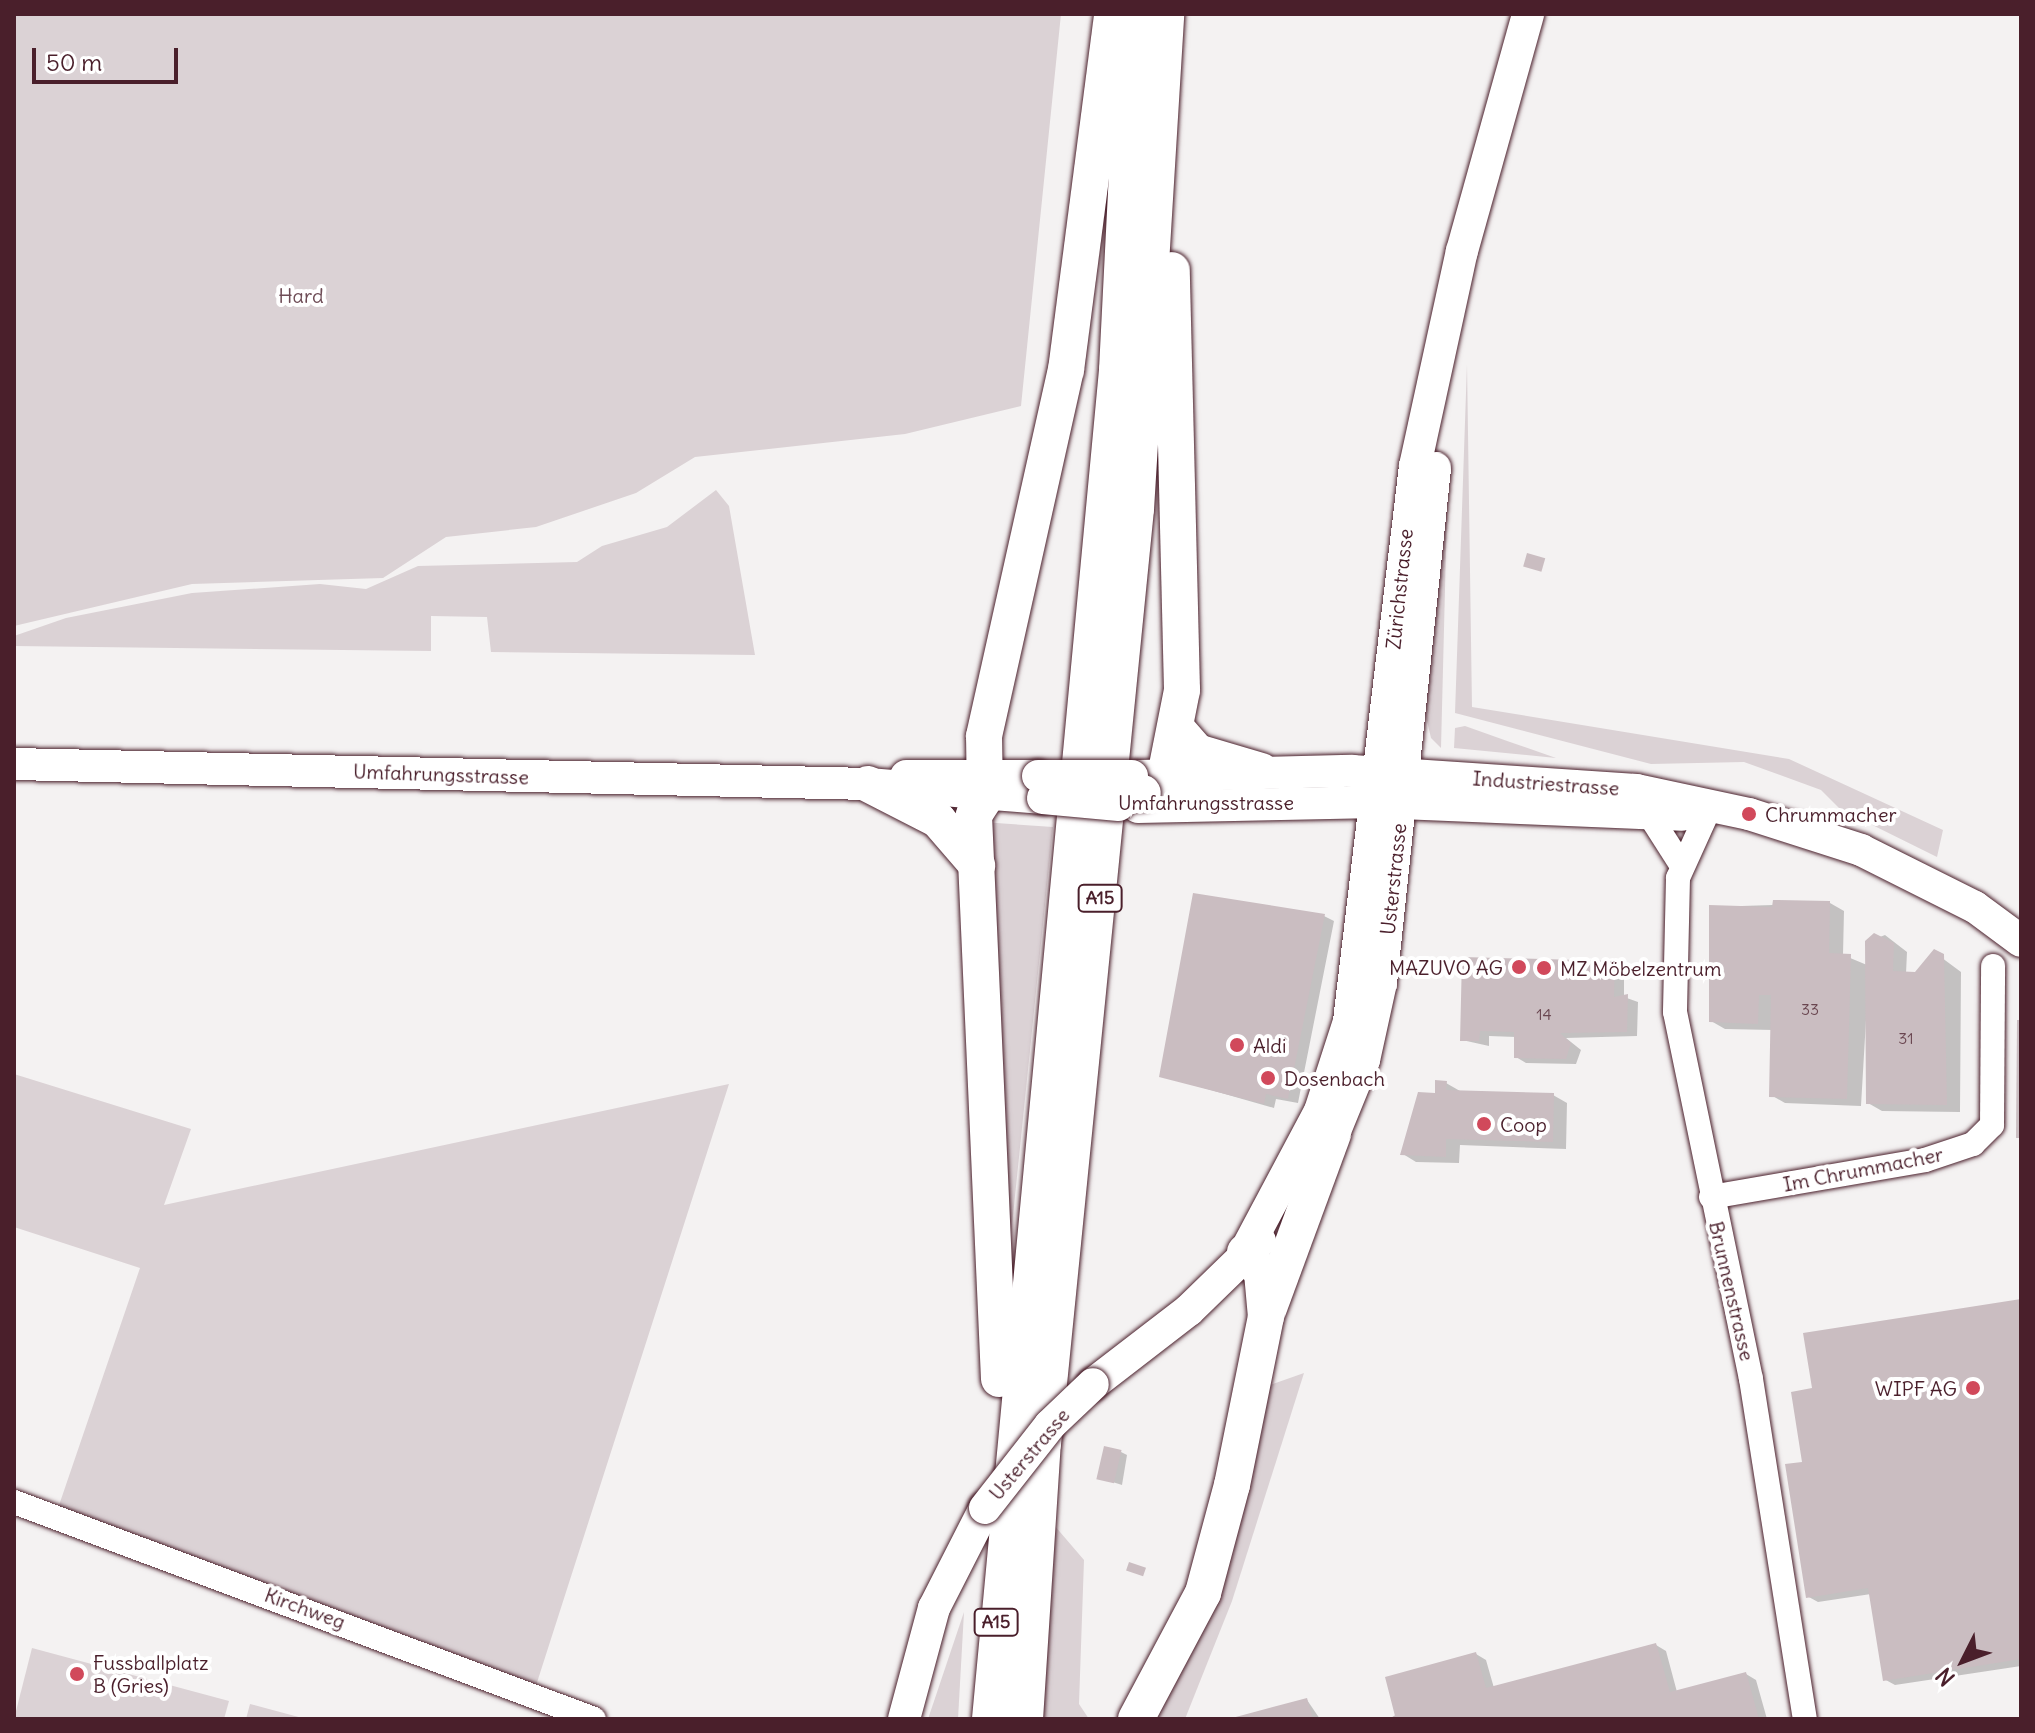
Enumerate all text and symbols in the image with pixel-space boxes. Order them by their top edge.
scale bar [36,32,182,82]
text: 50 m [46,47,102,77]
park label: Hard [278,283,324,307]
street label: Zürichstrasse [1381,528,1417,650]
street label: Umfahrungsstrasse [353,759,529,789]
street label: Industriestrasse [1472,766,1620,800]
street label: Umfahrungsstrasse [1118,790,1294,814]
place label: Chrummacher [1765,802,1897,826]
marker: Chrummacher [1740,805,1758,823]
street label: Usterstrasse [1375,822,1411,936]
road number: A15 [1076,884,1124,912]
place label: MAZUVO AG [1389,955,1503,979]
place label: MZ Möbelzentrum [1560,956,1721,980]
marker: MAZUVO AG [1510,958,1528,976]
marker: MZ Möbelzentrum [1535,959,1553,977]
house number: 33 [1801,999,1819,1019]
house number: 14 [1536,1004,1552,1024]
house number: 31 [1898,1028,1914,1048]
place label: Aldi [1253,1033,1287,1057]
marker: Aldi [1228,1036,1246,1054]
place label: Dosenbach [1284,1066,1385,1090]
marker: Dosenbach [1259,1069,1277,1087]
place label: Coop [1500,1112,1547,1136]
marker: Coop [1475,1115,1493,1133]
street label: Im Chrummacher [1781,1142,1945,1196]
street label: Brunnenstrasse [1704,1219,1760,1363]
place label: WIPF AG [1875,1376,1957,1400]
marker: WIPF AG [1964,1379,1982,1397]
street label: Usterstrasse [984,1403,1074,1505]
street label: Kirchweg [261,1582,349,1634]
road number: A15 [972,1608,1020,1636]
north arrow [1923,1621,2003,1701]
place label: Fussballplatz B (Gries) [93,1650,208,1697]
text: N [1930,1662,1961,1692]
marker: Fussballplatz B (Gries) [68,1665,86,1683]

